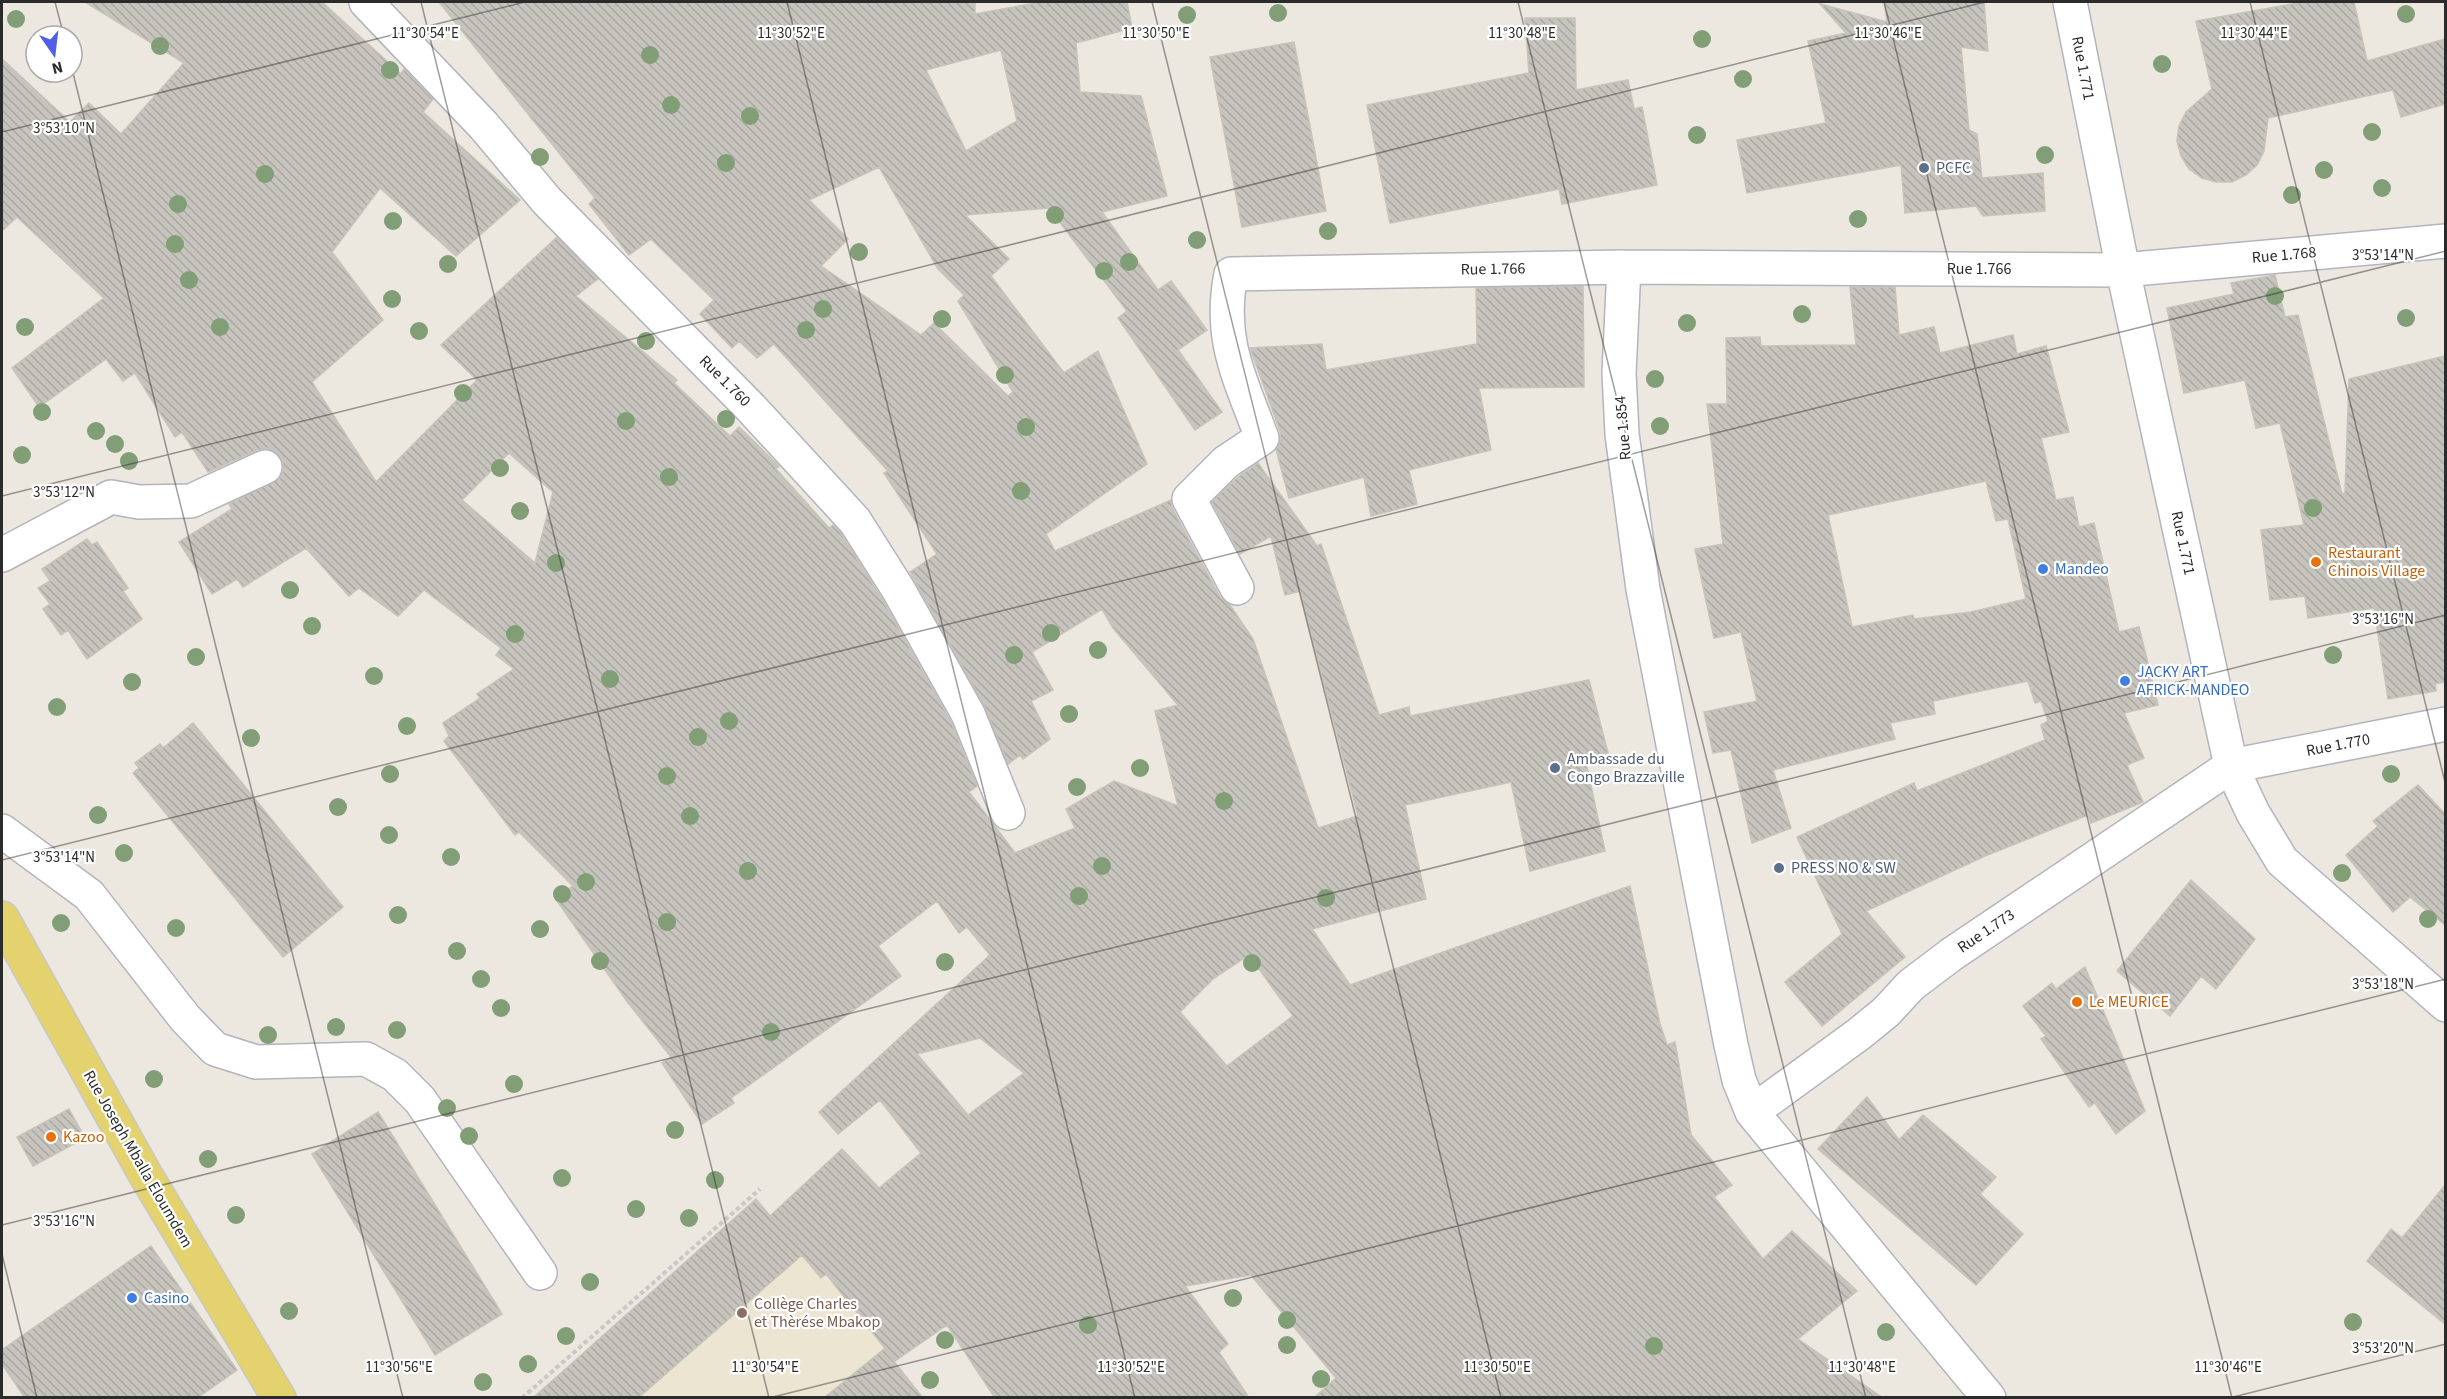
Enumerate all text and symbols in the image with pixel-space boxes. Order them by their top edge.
text: 11°30'54"E [391,23,459,44]
text: 11°30'52"E [757,23,825,44]
text: 11°30'50"E [1122,23,1190,44]
text: 11°30'48"E [1488,23,1556,44]
text: 11°30'46"E [1854,23,1922,44]
text: 11°30'44"E [2220,23,2288,44]
north arrow [24,24,84,84]
street label: Rue 1.771 [2066,34,2100,102]
text: N [50,56,65,80]
text: 3°53'10"N [33,118,95,139]
place label: PCFC [1936,157,1971,179]
marker: PCFC [1917,161,1931,175]
street label: Rue 1.768 [2251,241,2317,269]
text: 3°53'14"N [2352,245,2414,266]
street label: Rue 1.766 [1460,257,1526,281]
street label: Rue 1.766 [1947,258,2011,280]
street label: Rue 1.760 [694,350,756,412]
street label: Rue 1.854 [1609,395,1637,461]
text: 3°53'12"N [33,482,95,503]
street label: Rue 1.771 [2166,509,2200,577]
place label: Restaurant Chinois Village [2328,542,2425,582]
marker: Restaurant Chinois Village [2309,555,2323,569]
place label: Mandeo [2055,558,2109,580]
marker: Mandeo [2036,562,2050,576]
text: 3°53'16"N [2352,609,2414,630]
place label: JACKY ART AFRICK-MANDEO [2137,661,2249,701]
marker: JACKY ART AFRICK-MANDEO [2118,674,2132,688]
street label: Rue 1.770 [2304,728,2372,762]
place label: Ambassade du Congo Brazzaville [1567,748,1685,788]
marker: Ambassade du Congo Brazzaville [1548,761,1562,775]
text: 3°53'14"N [33,847,95,868]
place label: PRESS NO & SW [1791,857,1896,879]
marker: PRESS NO & SW [1772,861,1786,875]
street label: Rue 1.773 [1953,904,2019,958]
text: 3°53'18"N [2352,974,2414,995]
place label: Le MEURICE [2089,991,2169,1013]
marker: Le MEURICE [2070,995,2084,1009]
street label: Rue Joseph Mballa Eloumdem [78,1066,198,1252]
place label: Kazoo [63,1126,104,1148]
marker: Kazoo [44,1130,58,1144]
text: 3°53'16"N [33,1211,95,1232]
place label: Casino [144,1287,189,1309]
marker: Casino [125,1291,139,1305]
place label: Collège Charles et Thèrése Mbakop [754,1293,880,1333]
marker: Collège Charles et Thèrése Mbakop [735,1306,749,1320]
text: 3°53'20"N [2352,1338,2414,1359]
text: 11°30'56"E [365,1357,433,1378]
text: 11°30'54"E [731,1357,799,1378]
text: 11°30'52"E [1097,1357,1165,1378]
text: 11°30'50"E [1463,1357,1531,1378]
text: 11°30'48"E [1828,1357,1896,1378]
text: 11°30'46"E [2194,1357,2262,1378]

